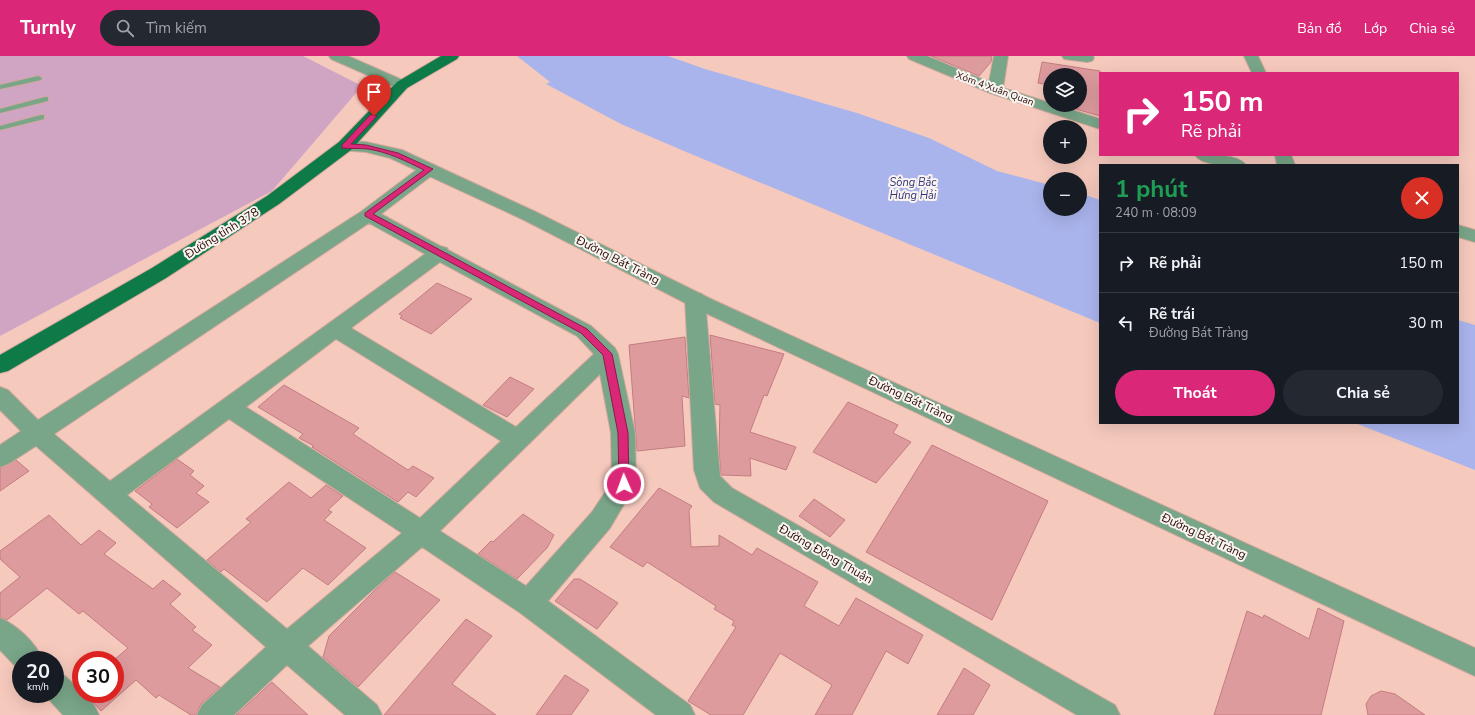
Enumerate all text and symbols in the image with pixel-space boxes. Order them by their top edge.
search box [100,10,380,46]
text: Turnly [20,15,76,41]
icon: search [114,17,136,39]
text: Tìm kiếm [146,18,207,38]
text: Bản đồ [1297,19,1342,38]
text: Lớp [1364,19,1387,38]
text: Chia sẻ [1409,19,1455,38]
street label: Xóm 4 Xuân Quan [954,68,1036,110]
map controls [1043,68,1087,216]
button: layers [1043,68,1087,112]
pin [357,75,391,116]
icon: arrive [363,81,385,103]
text: 150 m [1181,83,1264,121]
icon: right [1115,88,1167,140]
text: Rẽ phải [1181,119,1241,143]
button: + [1043,120,1087,164]
button: − [1043,172,1087,216]
text: 1 phút [1115,173,1187,205]
water label: Sông Bắc Hưng Hải [890,175,937,203]
button: close [1401,177,1443,219]
street label: Đường tỉnh 378 [181,204,262,263]
text: 240 m · 08:09 [1115,204,1197,222]
street label: Đường Bát Tràng [573,232,663,288]
icon: right [1115,252,1137,274]
text: Rẽ phải [1149,253,1201,273]
text: 150 m [1399,253,1443,273]
text: Rẽ trái [1149,304,1195,324]
icon: left [1115,312,1137,334]
text: 30 m [1408,313,1443,333]
text: Đường Bát Tràng [1149,324,1248,342]
button: Thoát [1115,370,1275,416]
button: Chia sẻ [1283,370,1443,416]
street label: Đường Bát Tràng [865,372,956,426]
position arrow [603,463,645,505]
street label: Đường Bát Tràng [1158,509,1249,563]
street label: Đường Đồng Thuận [775,520,876,587]
speed limit sign: 30 [72,651,124,703]
text: 20 [26,658,50,685]
text: km/h [27,680,49,694]

